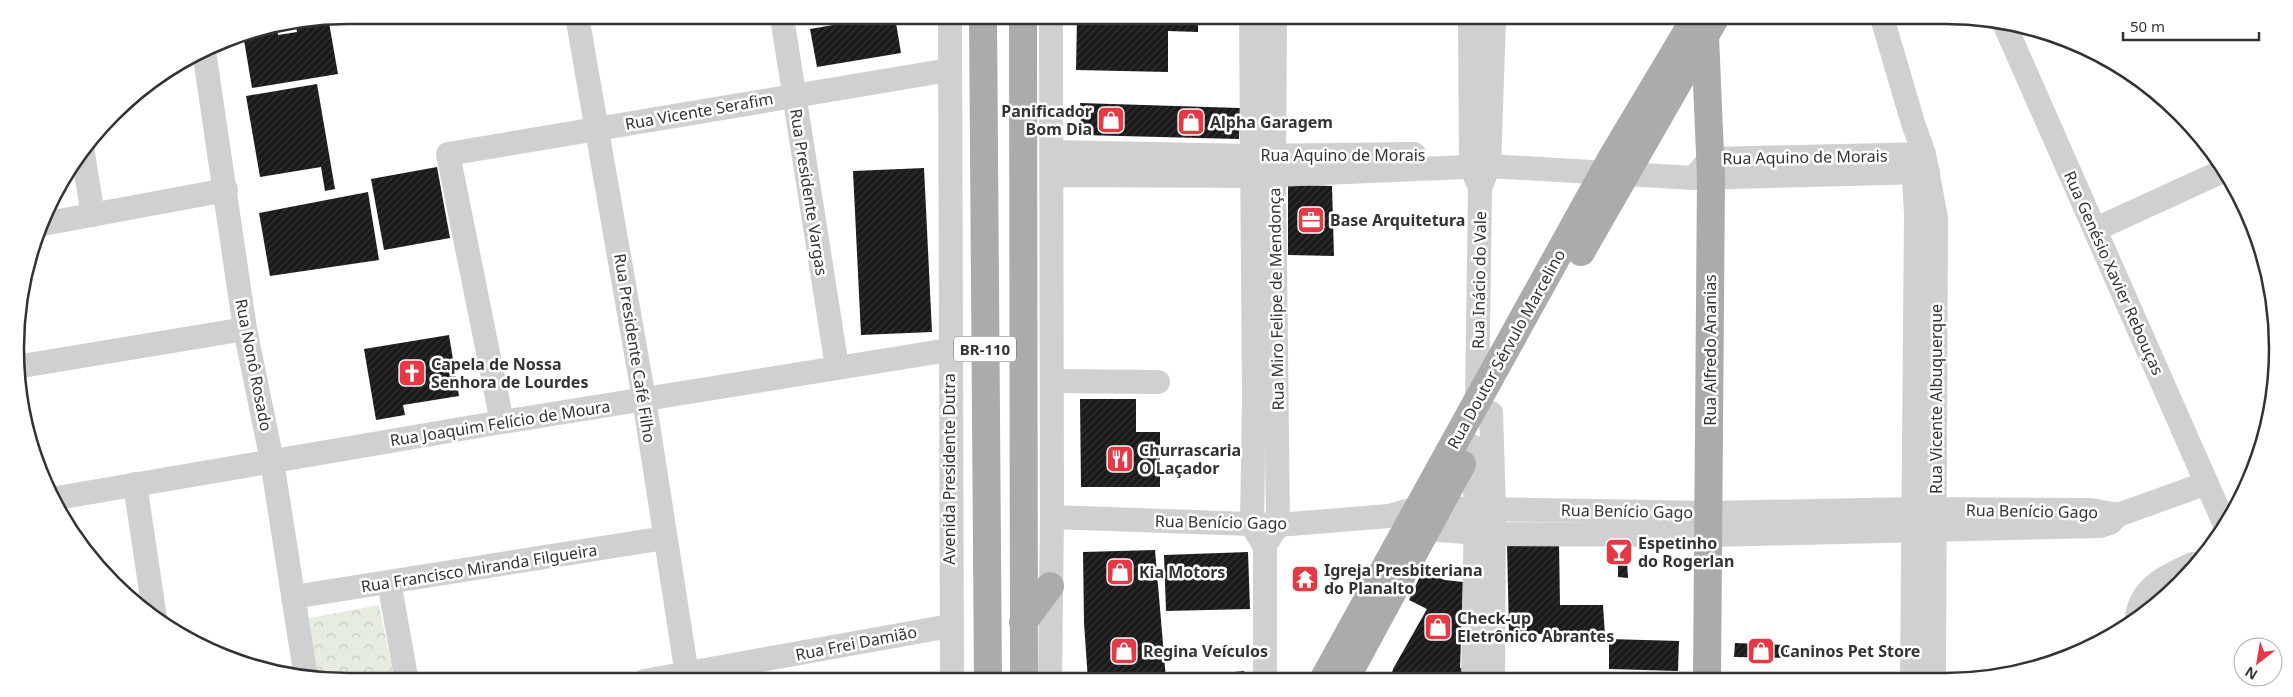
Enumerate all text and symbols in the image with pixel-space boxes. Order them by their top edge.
scale bar [2123,10,2259,42]
text: 50 m [2130,16,2165,36]
street label: Rua Vicente Serafim [623,87,775,135]
place label: Panificador Bom Dia [1001,100,1092,140]
shop icon: Panificador Bom Dia [1096,105,1126,135]
street label: Rua Presidente Vargas [785,107,833,277]
shop icon: Alpha Garagem [1176,107,1206,137]
place label: Alpha Garagem [1210,111,1333,133]
street label: Rua Aquino de Morais [1260,144,1426,166]
street label: Rua Aquino de Morais [1722,145,1888,169]
street label: Rua Genésio Xavier Rebouças [2059,167,2169,379]
street label: Rua Miro Felipe de Mendonça [1263,187,1289,411]
office icon: Base Arquitetura [1296,205,1326,235]
place label: Base Arquitetura [1330,209,1465,231]
street label: Rua Inácio do Vale [1467,211,1491,349]
street label: Rua Doutor Sérvulo Marcelino [1442,245,1570,453]
street label: Rua Presidente Café Filho [609,252,661,444]
street label: Rua Alfredo Ananias [1699,274,1721,426]
street label: Rua Nonô Rosado [230,297,278,433]
street label: Rua Vicente Albuquerque [1925,304,1947,494]
road number: BR-110 [954,336,1016,362]
place label: Capela de Nossa Senhora de Lourdes [431,353,588,393]
church icon: Capela de Nossa Senhora de Lourdes [397,358,427,388]
street label: Avenida Presidente Dutra [938,373,960,565]
street label: Rua Joaquim Felício de Moura [388,395,612,451]
place label: Churrascaria O Laçador [1139,439,1241,479]
restaurant icon: Churrascaria O Laçador [1105,444,1135,474]
street label: Rua Benício Gago [1561,499,1693,523]
street label: Rua Benício Gago [1966,499,2098,523]
street label: Rua Benício Gago [1155,510,1287,534]
place label: Espetinho do Rogerlan [1638,532,1734,572]
bar icon: Espetinho do Rogerlan [1604,537,1634,567]
street label: Rua Francisco Miranda Filgueira [359,538,599,598]
shop icon: Kia Motors [1105,557,1135,587]
place label: Igreja Presbiteriana do Planalto [1324,559,1482,599]
place label: Kia Motors [1139,561,1225,583]
temple icon: Igreja Presbiteriana do Planalto [1290,564,1320,594]
place label: Check-up Eletrônico Abrantes [1457,607,1614,647]
shop icon: Check-up Eletrônico Abrantes [1423,612,1453,642]
street label: Rua Frei Damião [793,620,919,666]
shop icon: Regina Veículos [1109,636,1139,666]
shop icon: Caninos Pet Store [1746,636,1776,666]
north arrow [2233,637,2283,687]
place label: Regina Veículos [1143,640,1268,662]
place label: Caninos Pet Store [1780,640,1920,662]
text: N [2241,662,2261,685]

